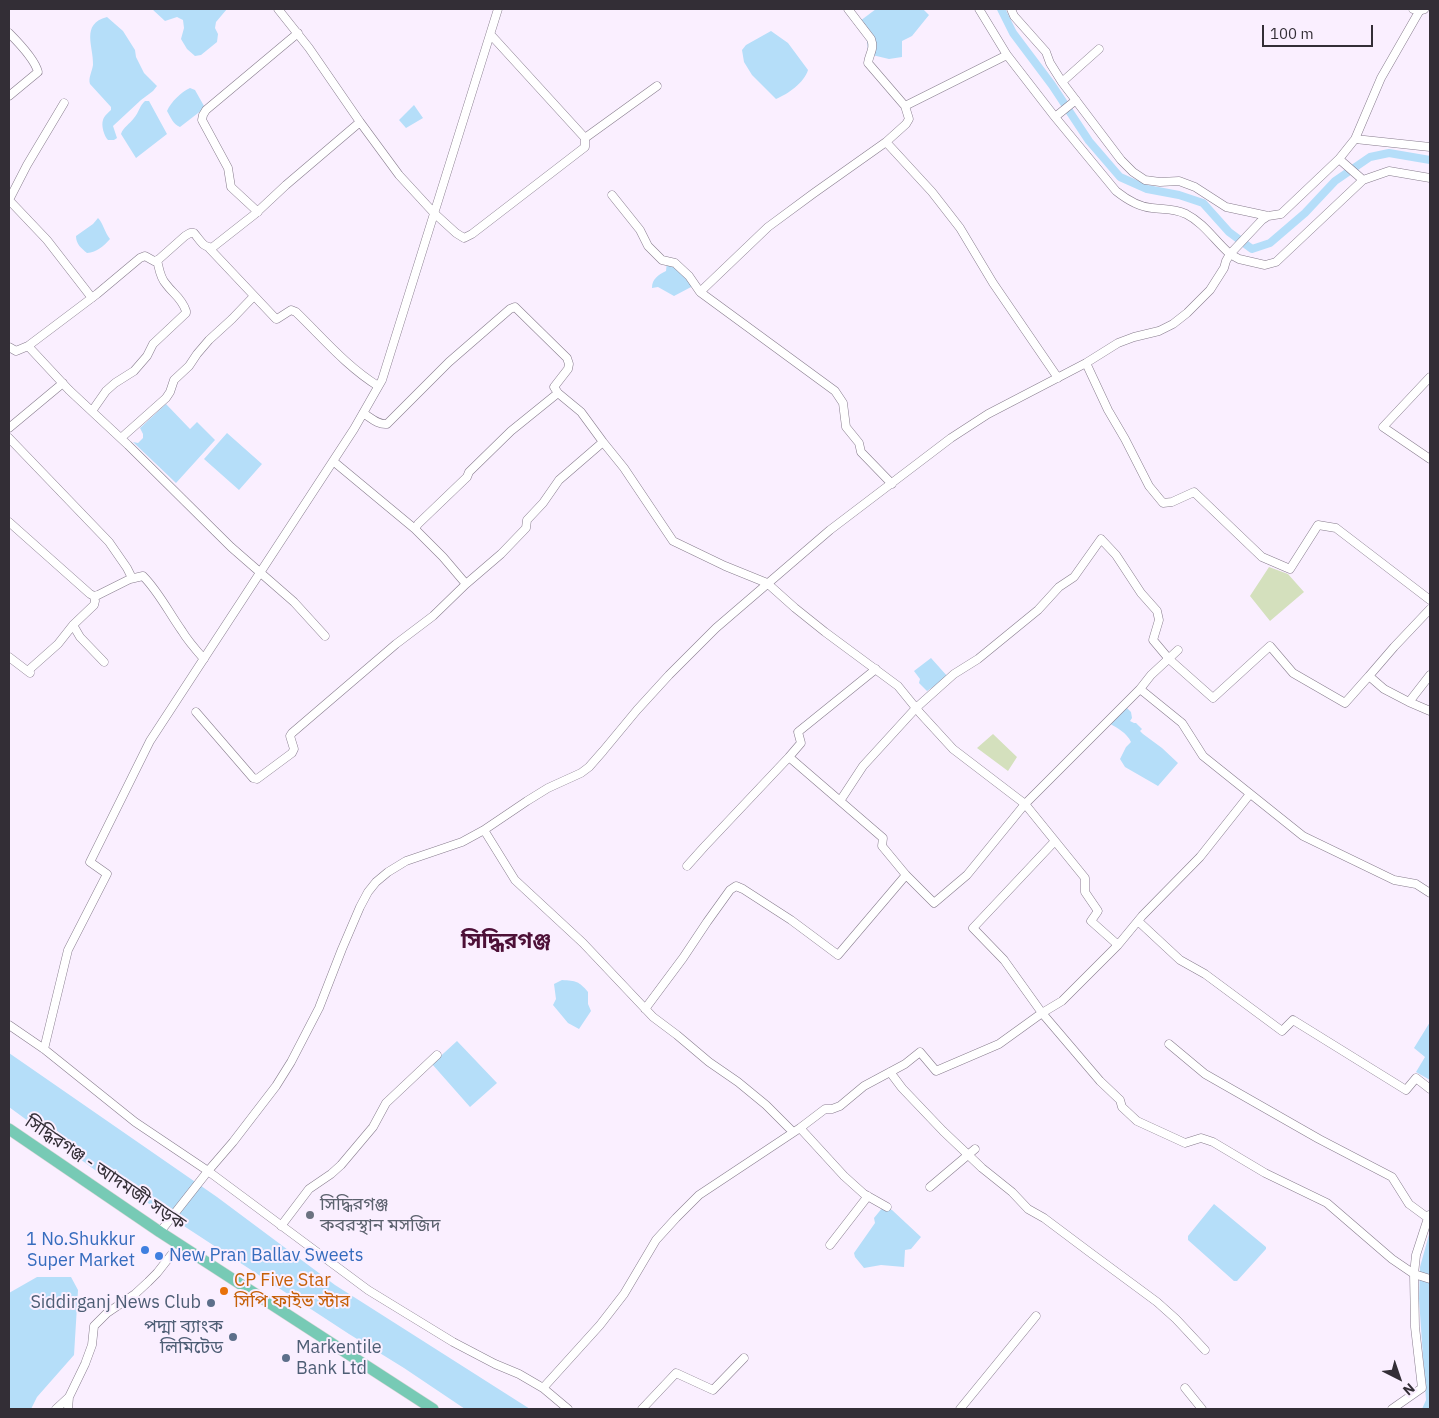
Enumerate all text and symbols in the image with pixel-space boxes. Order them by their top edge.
scale bar [1264,15,1375,47]
text: 100 m [1270,24,1314,43]
district label: সিদ্ধিরগঞ্জ [461,929,551,955]
street label: সিদ্ধিরগঞ্জ - আদমজী সড়ক [21,1111,189,1235]
place label: সিদ্ধিরগঞ্জ কবরস্থান মসজিদ [320,1194,440,1236]
marker: সিদ্ধিরগঞ্জ কবরস্থান মসজিদ [304,1209,316,1221]
place label: 1 No.Shukkur Super Market [26,1229,135,1272]
marker: 1 No.Shukkur Super Market [139,1244,151,1256]
place label: New Pran Ballav Sweets [169,1245,364,1267]
marker: New Pran Ballav Sweets [153,1250,165,1262]
place label: CP Five Star সিপি ফাইভ স্টার [234,1270,350,1312]
marker: CP Five Star সিপি ফাইভ স্টার [218,1285,230,1297]
place label: Siddirganj News Club [30,1292,201,1314]
marker: Siddirganj News Club [205,1297,217,1309]
place label: পদ্মা ব্যাংক লিমিটেড [144,1316,223,1358]
marker: পদ্মা ব্যাংক লিমিটেড [227,1331,239,1343]
place label: Markentile Bank Ltd [296,1337,382,1380]
marker: Markentile Bank Ltd [280,1352,292,1364]
north arrow [1374,1353,1424,1403]
text: N [1399,1379,1419,1399]

